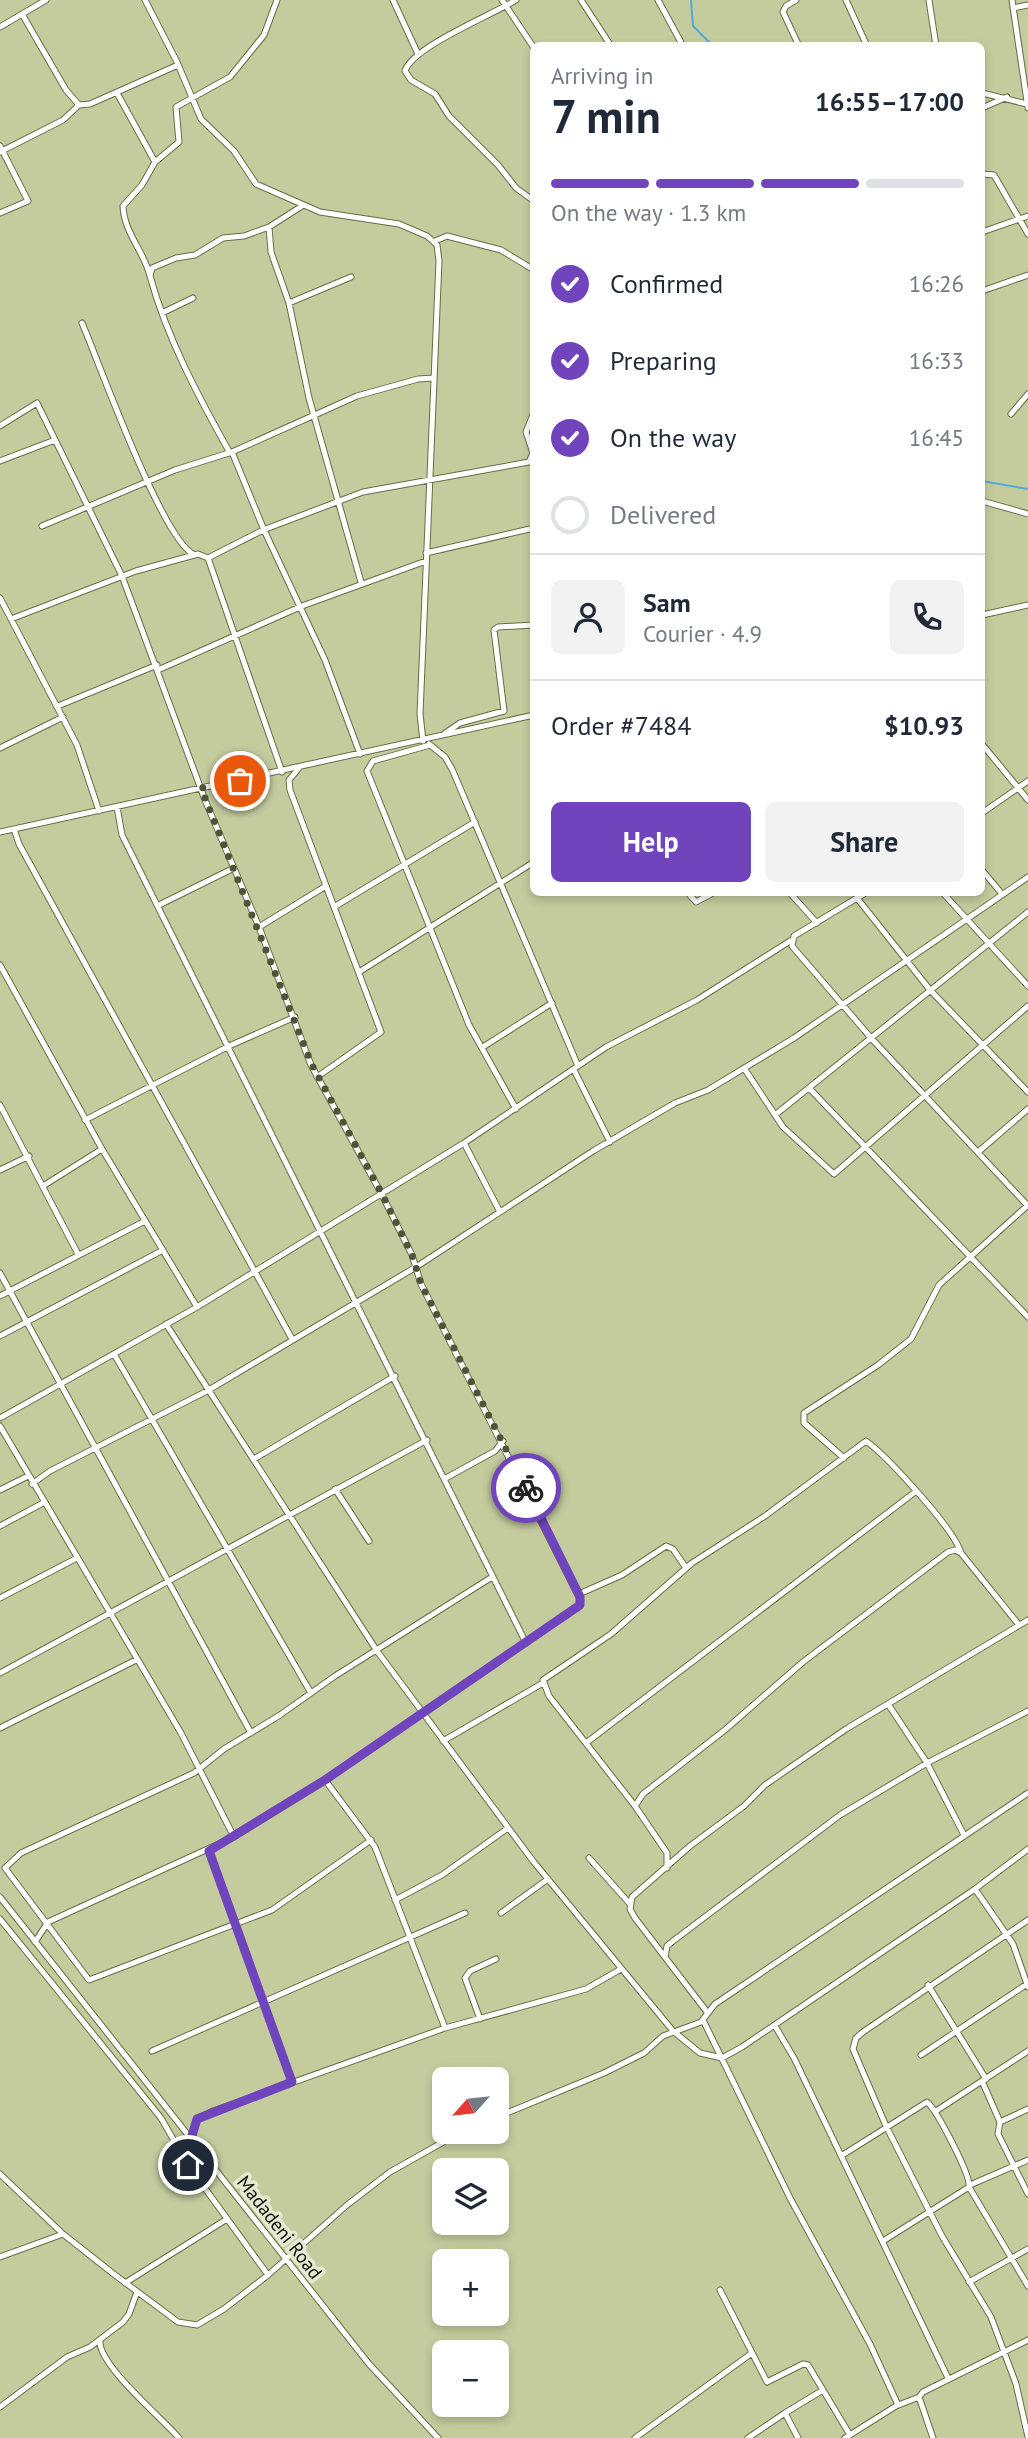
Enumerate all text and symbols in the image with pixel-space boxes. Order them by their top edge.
text: Arriving in [551,61,653,90]
text: 16:55–17:00 [815,85,964,118]
text: 7 min [551,86,661,146]
text: On the way · 1.3 km [551,198,746,227]
icon: check [551,265,589,303]
text: Confirmed [610,267,723,300]
text: 16:26 [909,269,964,298]
icon: check [551,342,589,380]
text: Preparing [610,344,717,377]
text: 16:33 [909,346,964,375]
icon: check [551,419,589,457]
text: On the way [610,421,736,454]
text: 16:45 [909,423,964,452]
text: Delivered [610,498,716,531]
button: person [551,580,625,654]
button: phone [890,580,964,654]
text: Sam [643,586,691,619]
text: Courier · 4.9 [643,619,762,648]
text: Order #7484 [551,709,691,742]
text: $10.93 [884,709,964,742]
pin [210,751,270,811]
icon: bag [221,762,259,800]
button: Help [551,802,751,882]
button: Share [765,802,964,882]
courier [491,1453,561,1523]
icon: bike [507,1469,545,1507]
north arrow [432,2067,509,2144]
map controls [432,2067,509,2417]
pin [158,2135,218,2195]
icon: home [169,2146,207,2184]
button: layers [432,2158,509,2235]
street label: Madadeni Road [232,2170,328,2284]
button: + [432,2249,509,2326]
button: − [432,2340,509,2417]

